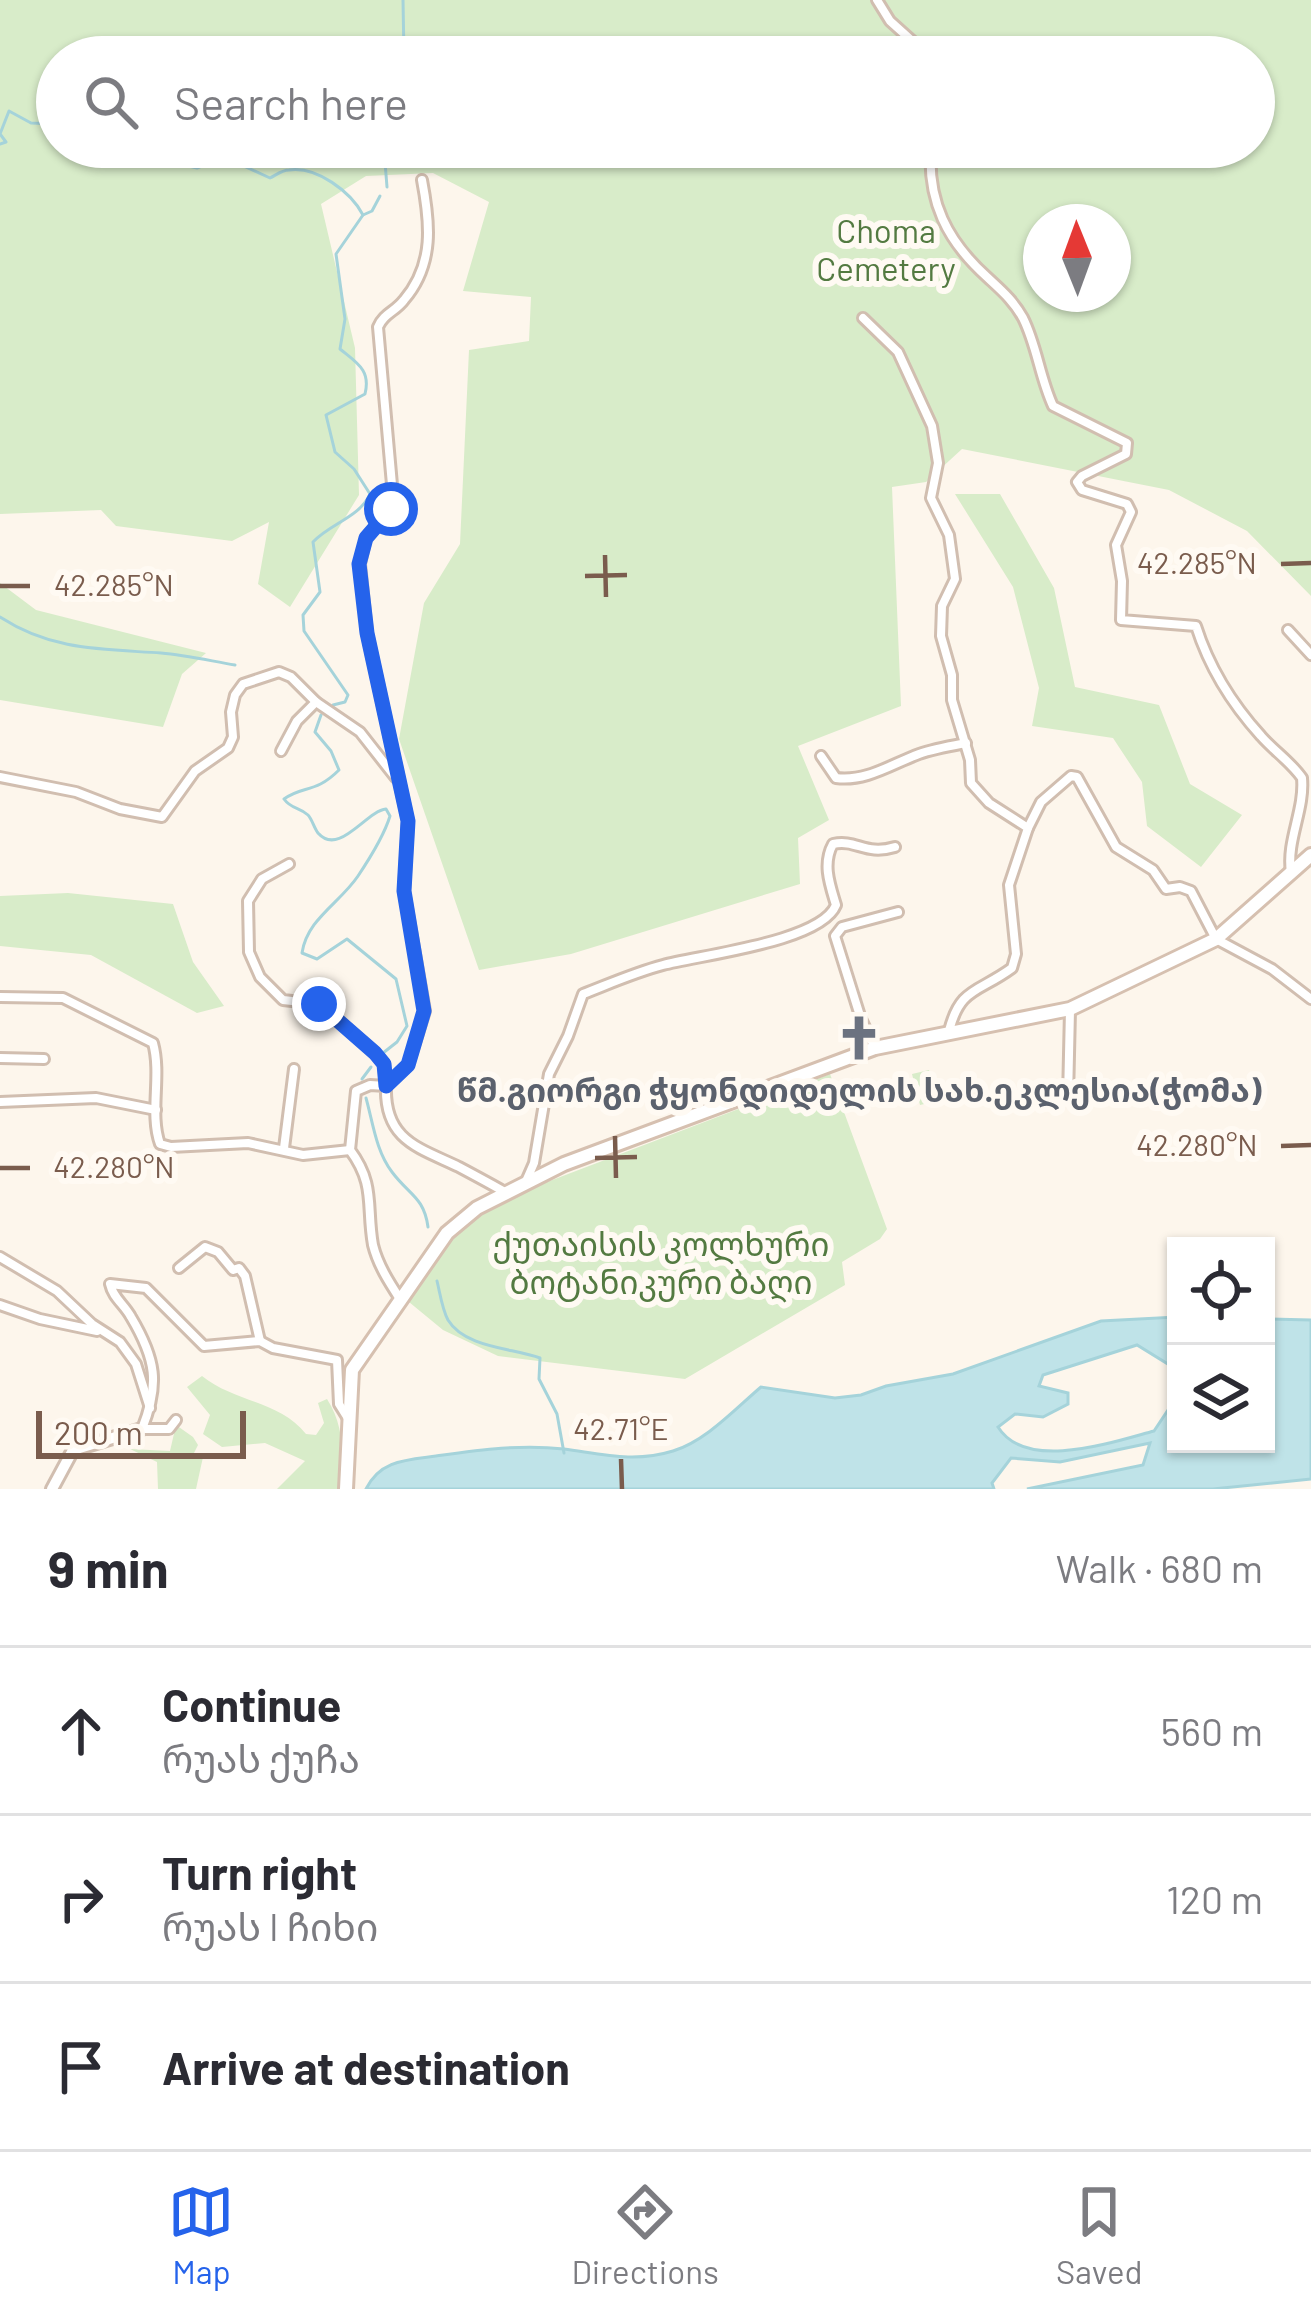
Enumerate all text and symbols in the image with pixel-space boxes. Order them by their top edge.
search box [36,36,1275,168]
icon: search [78,69,144,135]
text: Search here [174,75,408,129]
north arrow [1023,204,1131,312]
park label: Choma Cemetery [816,210,956,288]
route start [364,482,418,536]
text: 42.285°N [1137,544,1257,580]
text: 42.285°N [54,566,174,602]
route end [292,977,346,1031]
church icon: წმ.გიორგი ჭყონდიდელის სახ.ეკლესია(ჭომა) [834,1013,884,1063]
place label: წმ.გიორგი ჭყონდიდელის სახ.ეკლესია(ჭომა) [457,1069,1262,1111]
text: 42.280°N [1136,1126,1258,1162]
text: 42.280°N [53,1148,175,1184]
park label: ქუთაისის კოლხური ბოტანიკური ბაღი [492,1223,830,1303]
map controls [1167,1237,1275,1453]
button: locate [1167,1237,1275,1345]
button: layers [1167,1345,1275,1453]
scale bar [36,1405,246,1458]
text: 42.71°E [573,1410,669,1446]
text: 200 m [54,1412,143,1452]
text: 9 min [48,1537,169,1598]
text: Walk · 680 m [1056,1544,1263,1591]
text: Continue [162,1677,341,1731]
icon: ahead [48,1698,114,1764]
text: 560 m [1161,1707,1263,1754]
text: რუას ქუჩა [162,1734,360,1781]
text: Turn right [162,1845,357,1899]
icon: right [48,1866,114,1932]
text: 120 m [1166,1875,1263,1922]
text: რუას I ჩიხი [162,1902,378,1949]
icon: arrive [48,2034,114,2100]
text: Arrive at destination [162,2040,570,2094]
tab: Map [168,2179,234,2291]
tab: Directions [571,2179,719,2291]
tab: Saved [1056,2179,1143,2291]

